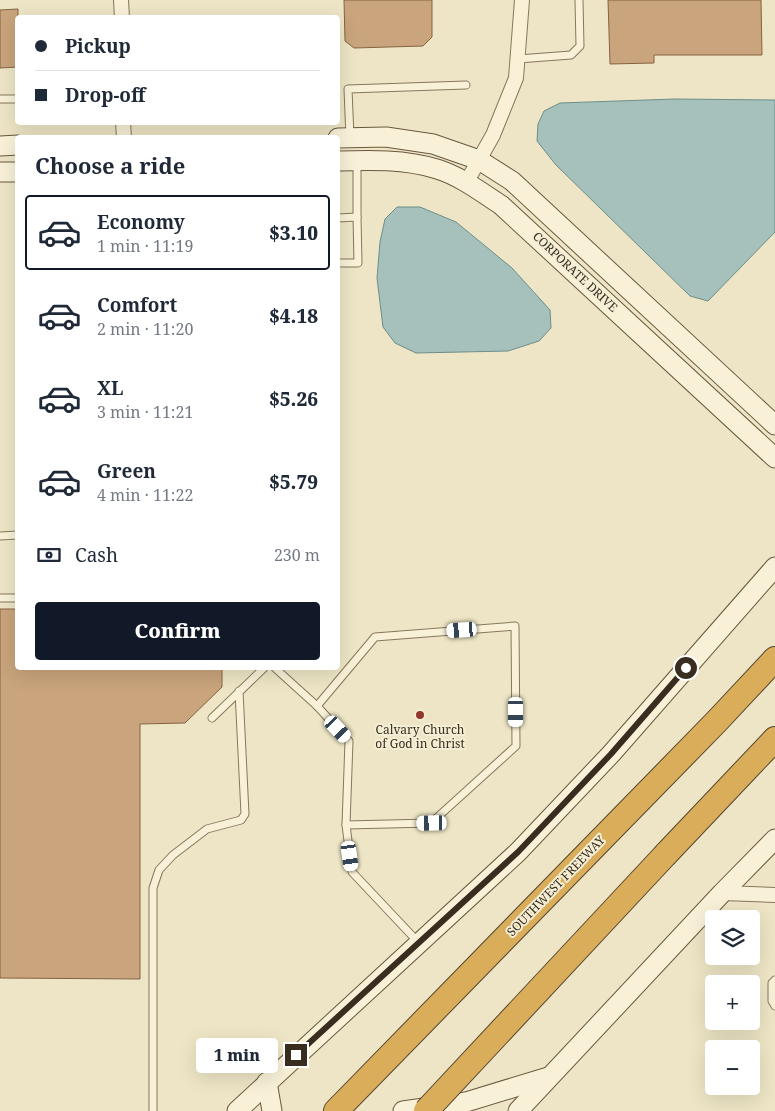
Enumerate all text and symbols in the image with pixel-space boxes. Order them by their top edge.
text: Pickup [65,33,131,59]
text: Drop-off [65,82,145,108]
text: Choose a ride [35,150,185,180]
text: Economy [97,209,185,235]
icon: car [37,210,82,255]
text: $3.10 [269,220,318,246]
street label: CORPORATE DRIVE [529,228,622,316]
text: 1 min · 11:19 [97,235,193,257]
text: Comfort [97,292,177,318]
icon: car [37,293,82,338]
text: $4.18 [269,303,318,329]
text: 2 min · 11:20 [97,318,193,340]
text: XL [97,375,123,401]
icon: car [37,376,82,421]
text: $5.26 [269,386,318,412]
text: 3 min · 11:21 [97,401,193,423]
text: Green [97,458,156,484]
icon: car [37,459,82,504]
text: $5.79 [269,469,318,495]
text: 4 min · 11:22 [97,484,193,506]
icon: cash [35,541,63,569]
text: Cash [75,542,118,568]
text: 230 m [274,544,320,566]
button: Confirm [35,602,320,660]
car [446,621,477,639]
route start [675,657,697,679]
car [508,697,523,727]
marker: Calvary Church of God in Christ [414,709,426,721]
car [322,713,353,745]
place label: Calvary Church of God in Christ [375,721,465,752]
car [416,815,447,831]
street label: SOUTHWEST FREEWAY [503,831,609,940]
car [340,840,359,872]
map controls [705,910,760,1095]
button: layers [705,910,760,965]
button: + [705,975,760,1030]
callout: 1 min [196,1038,278,1072]
button: − [705,1040,760,1095]
text: 1 min [214,1044,260,1066]
route end [285,1044,307,1066]

